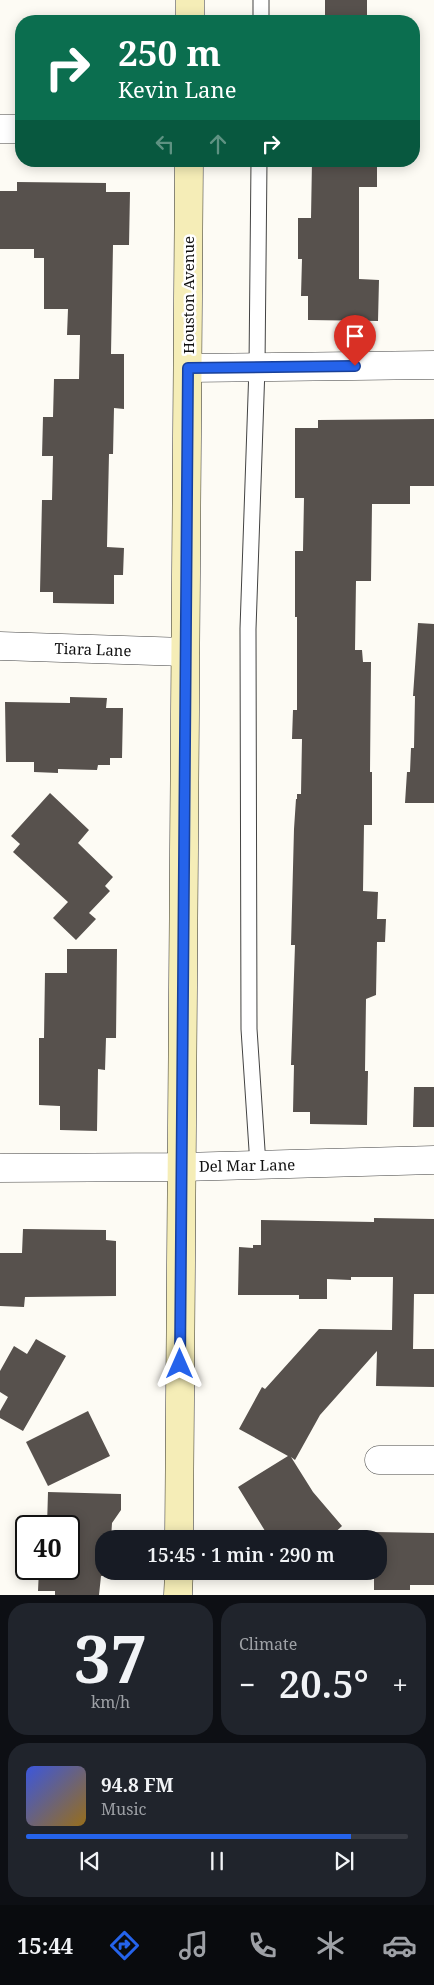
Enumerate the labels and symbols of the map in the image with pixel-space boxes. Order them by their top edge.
street label: Houston Avenue [178,236,198,354]
pin [334,315,376,366]
street label: Tiara Lane [54,638,132,660]
street label: Del Mar Lane [199,1154,295,1176]
position arrow [153,1337,205,1389]
speed limit sign: 40 [15,1515,80,1580]

